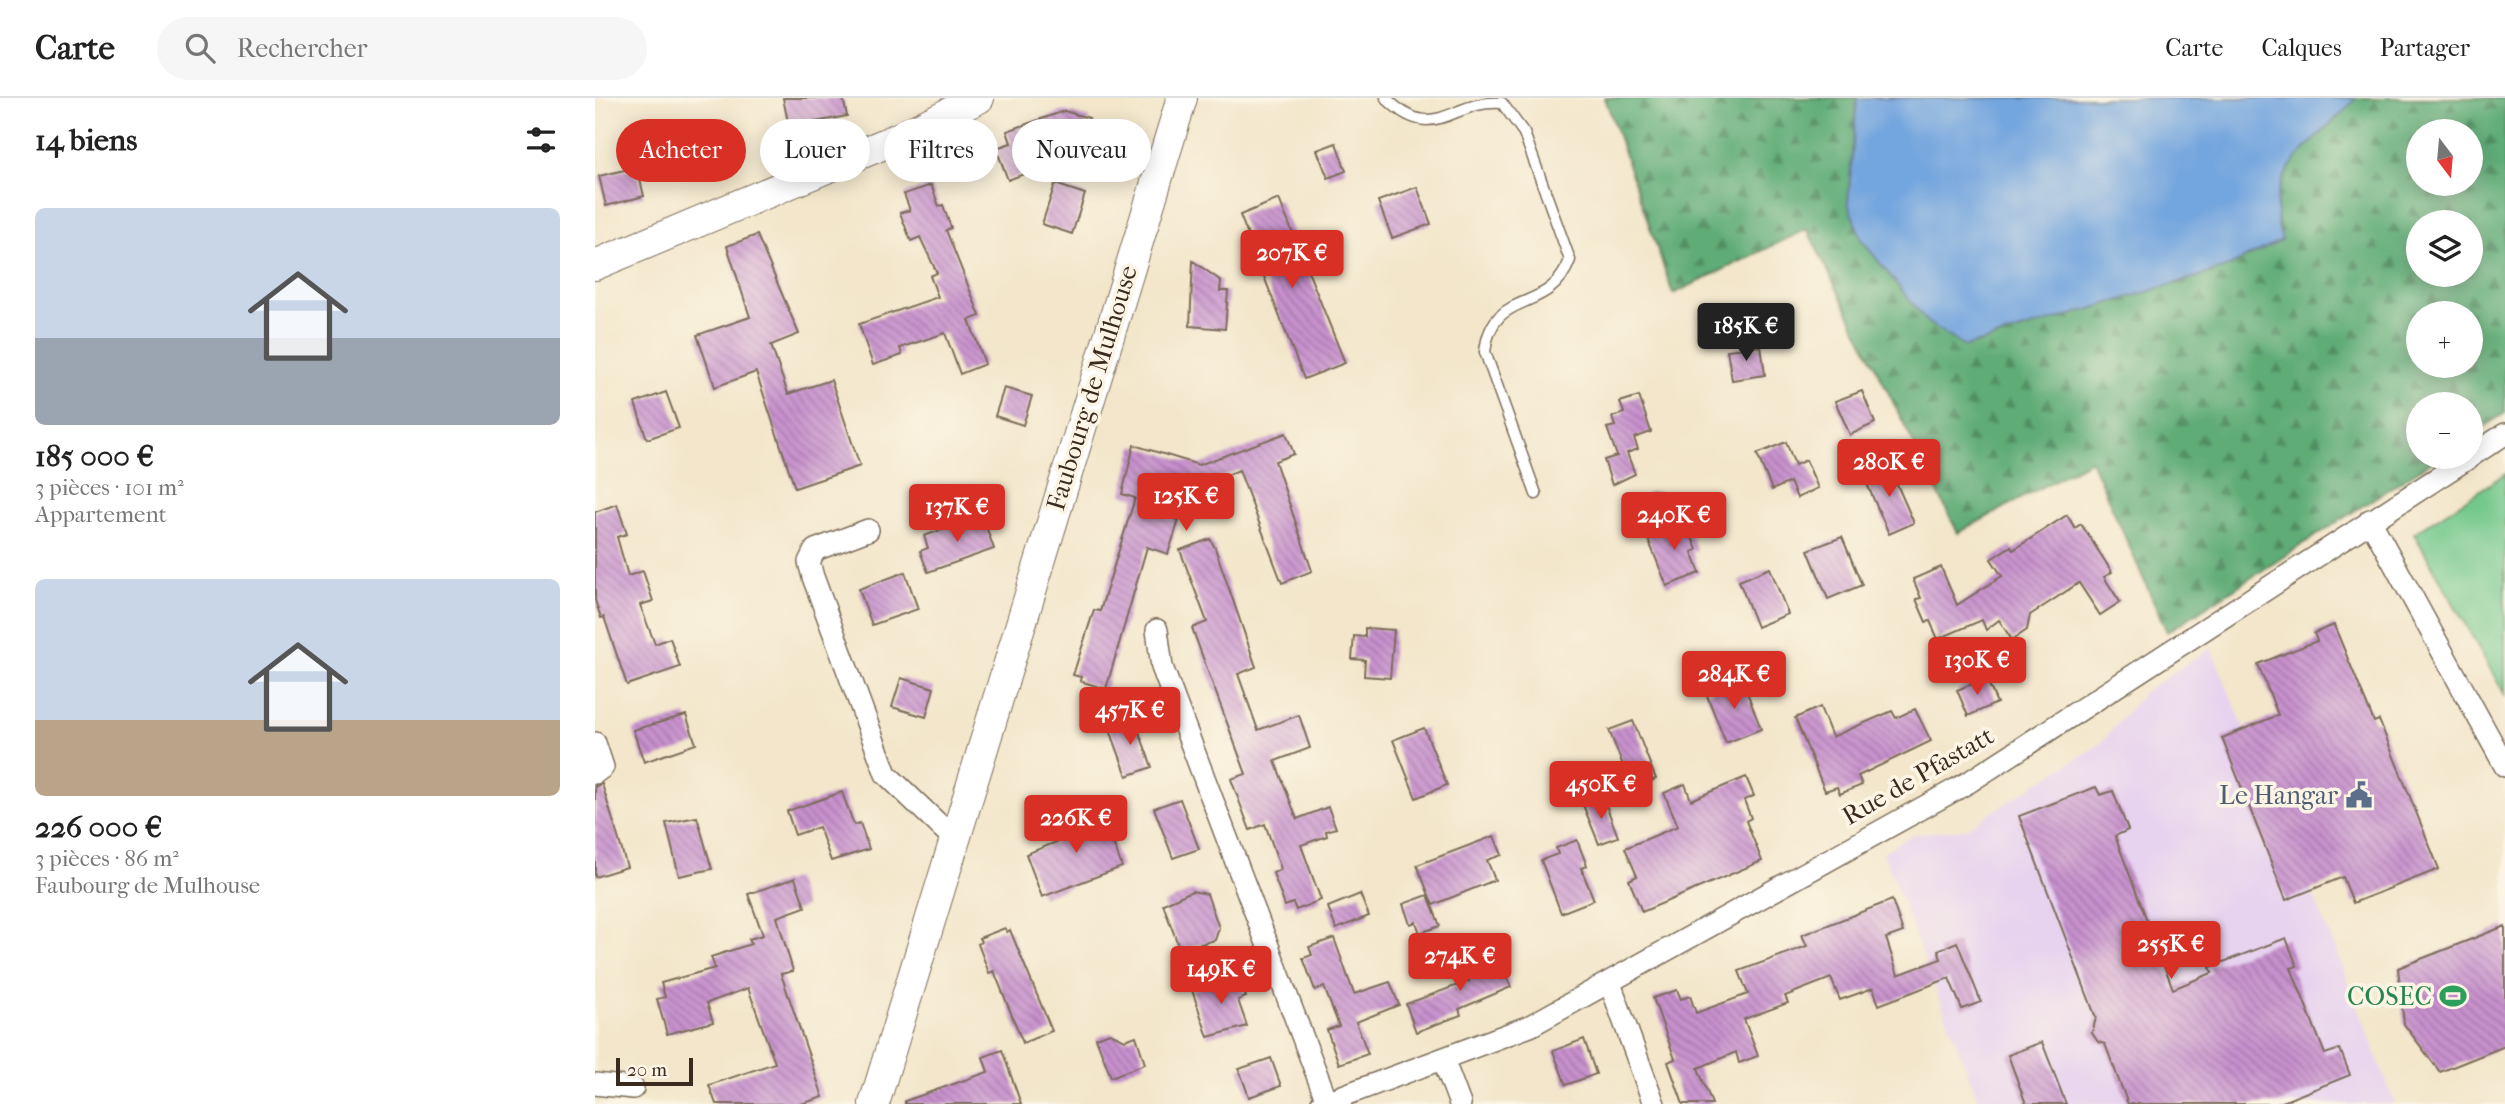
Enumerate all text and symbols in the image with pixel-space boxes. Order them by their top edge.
search box [157,17,647,80]
text: Carte [35,29,115,68]
icon: search [181,29,219,67]
text: Rechercher [237,33,368,64]
text: Carte [2165,34,2223,62]
text: Calques [2261,34,2342,62]
text: Partager [2380,34,2470,62]
chip: Acheter [616,119,746,182]
chip: Louer [760,119,870,182]
chip: Filtres [884,119,998,182]
chip: Nouveau [1012,119,1151,182]
north arrow [2406,119,2483,196]
map controls [2406,119,2483,469]
icon: filters [522,121,560,159]
text: 14 biens [35,123,137,158]
button: layers [2406,210,2483,287]
pin: 207K € [1235,230,1349,290]
text: 207K € [1257,239,1327,266]
icon: home [235,253,361,379]
street label: Faubourg de Mulhouse [1040,262,1144,514]
button: + [2406,301,2483,378]
pin: 185K € [1689,303,1803,363]
text: 185K € [1713,312,1779,339]
button: − [2406,392,2483,469]
text: 185 000 € [35,439,154,474]
pin: 280K € [1832,440,1946,499]
text: 280K € [1853,448,1925,475]
text: 3 pièces · 101 m² [35,474,184,501]
pin: 125K € [1129,474,1243,533]
text: 125K € [1153,482,1219,509]
pin: 137K € [900,484,1014,544]
pin: 240K € [1617,492,1731,552]
text: 137K € [925,493,989,520]
text: Appartement [35,501,167,528]
text: 240K € [1637,501,1711,528]
icon: home [235,624,361,750]
pin: 130K € [1920,638,2034,697]
text: 130K € [1944,646,2010,673]
pin: 284K € [1677,652,1791,711]
text: 284K € [1698,660,1770,687]
pin: 457K € [1073,688,1187,747]
text: 457K € [1095,696,1165,723]
street label: Rue de Pfastatt [1837,720,2000,832]
pin: 450K € [1544,762,1658,821]
text: 450K € [1566,770,1636,797]
place label: Le Hangar [2219,780,2338,811]
public building icon: Le Hangar [2344,780,2374,810]
pin: 226K € [1019,796,1133,855]
text: 226K € [1040,804,1112,831]
text: 226 000 € [35,810,162,845]
text: 3 pièces · 86 m² [35,845,179,872]
text: Faubourg de Mulhouse [35,872,260,899]
pin: 255K € [2114,922,2228,981]
text: 255K € [2138,930,2204,957]
pin: 274K € [1403,934,1517,993]
text: 274K € [1424,942,1496,969]
pin: 149K € [1164,946,1278,1006]
text: 149K € [1186,955,1256,982]
place label: COSEC [2347,981,2432,1012]
sports icon: COSEC [2438,981,2468,1011]
scale bar [616,1055,693,1087]
text: 20 m [627,1059,667,1081]

